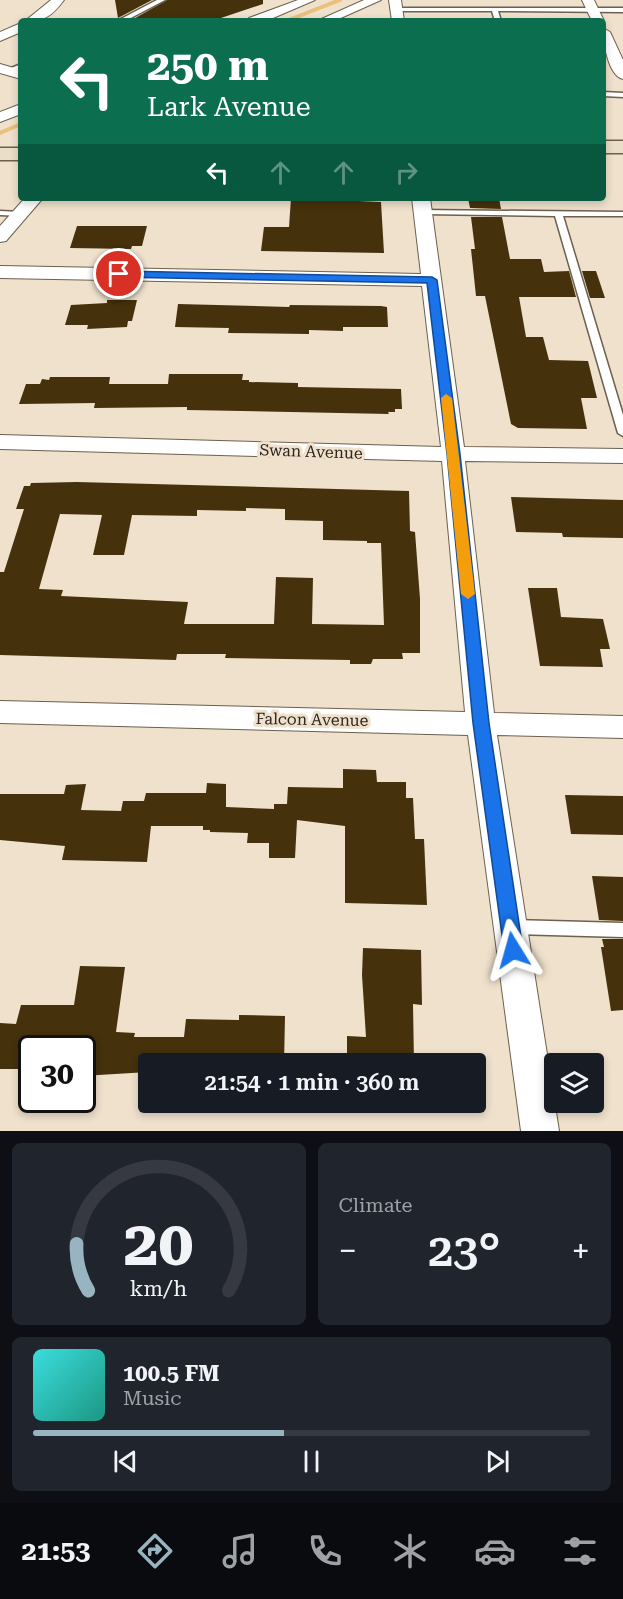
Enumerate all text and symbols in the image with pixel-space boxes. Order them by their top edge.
text: 250 m [147,41,269,90]
icon: left [48,42,126,120]
text: Lark Avenue [147,91,310,123]
icon: left [201,156,234,189]
icon: ahead [264,156,297,189]
icon: ahead [327,156,360,189]
icon: right [390,156,423,189]
pin [93,248,144,299]
icon: arrive [102,257,135,290]
street label: Swan Avenue [259,440,363,463]
street label: Falcon Avenue [255,709,369,730]
position arrow [481,918,545,982]
speed limit sign: 30 [18,1035,96,1113]
map controls [544,1053,604,1113]
button: layers [544,1053,604,1113]
text: 21:54 · 1 min · 360 m [205,1070,419,1095]
text: Climate [339,1193,413,1217]
text: 20 [124,1207,194,1280]
text: 23° [428,1224,501,1277]
text: − [339,1231,357,1270]
text: + [572,1231,590,1270]
text: km/h [130,1276,188,1301]
text: 100.5 FM [123,1361,220,1386]
text: Music [123,1386,182,1410]
icon: previous [109,1445,142,1478]
icon: pause [295,1445,328,1478]
icon: next [481,1445,514,1478]
icon: directions [134,1530,176,1572]
icon: music [219,1530,261,1572]
icon: phone [304,1530,346,1572]
icon: climate [389,1530,431,1572]
icon: car [474,1530,516,1572]
icon: filters [559,1530,601,1572]
text: 21:53 [22,1535,91,1567]

